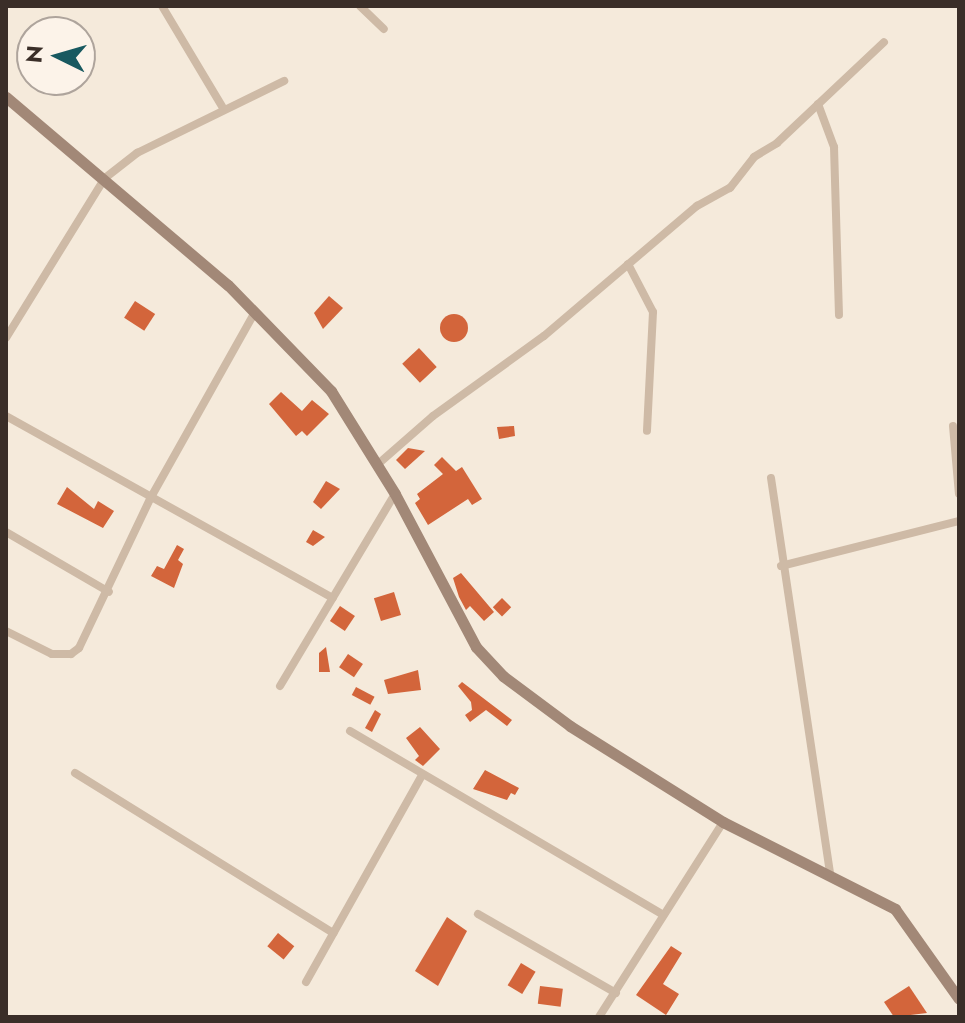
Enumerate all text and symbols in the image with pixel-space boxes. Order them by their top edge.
north arrow [16,16,96,96]
text: N [17,44,51,64]

